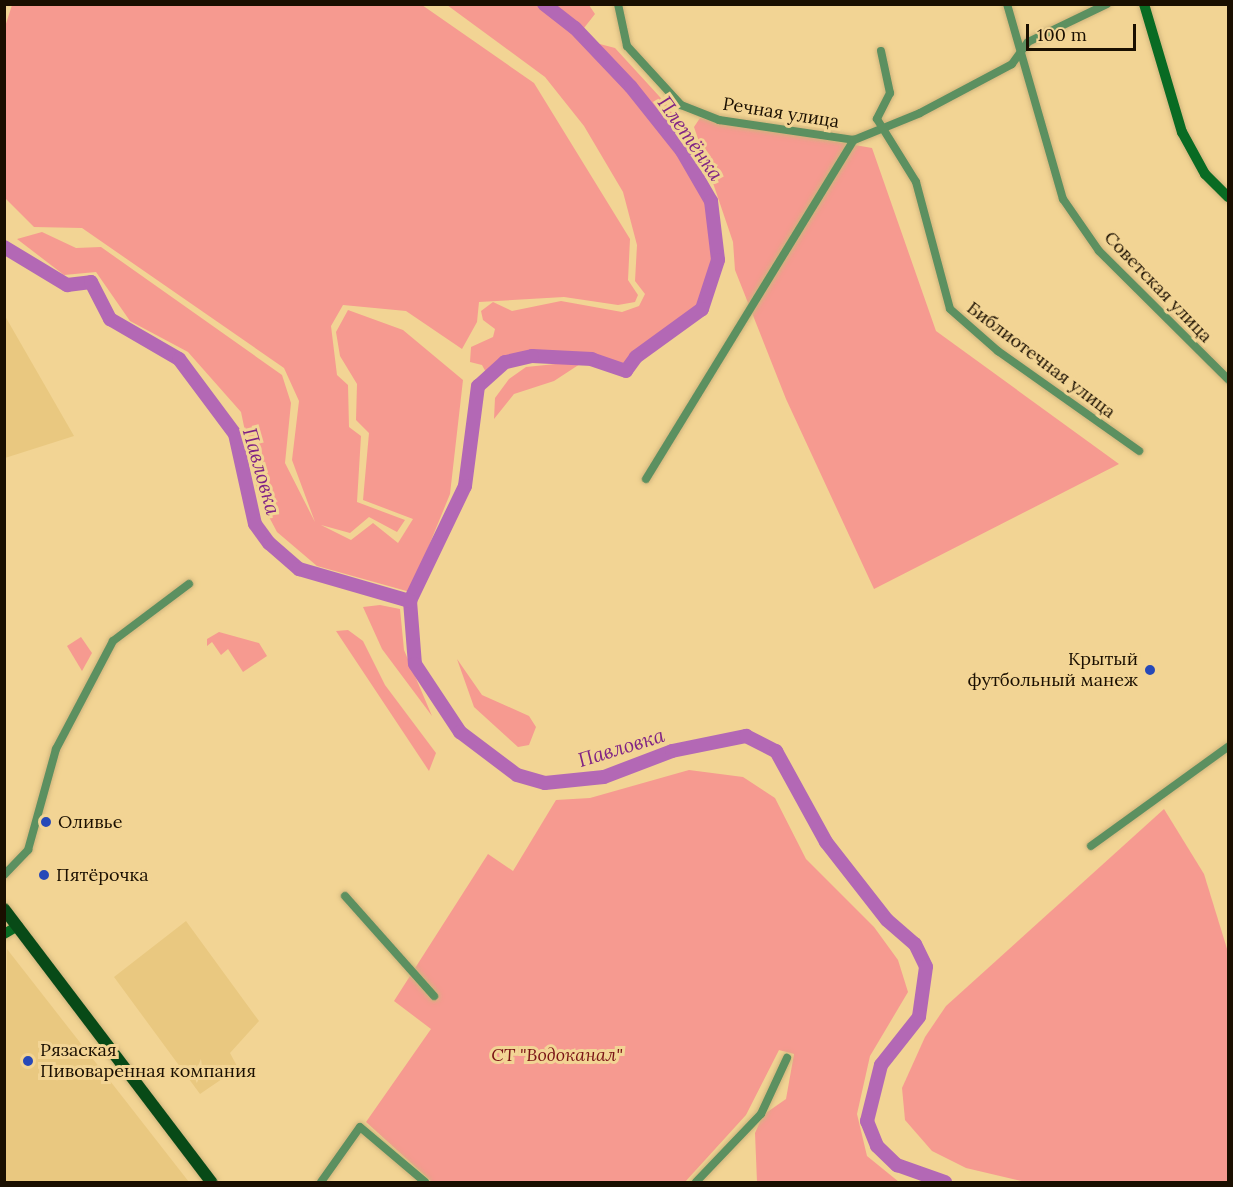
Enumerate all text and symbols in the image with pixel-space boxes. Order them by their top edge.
scale bar [1029,12,1138,50]
text: 100 m [1037,23,1087,46]
water label: Плетёнка [653,91,729,185]
street label: Речная улица [721,93,841,133]
street label: Советская улица [1100,227,1216,347]
street label: Библиотечная улица [963,297,1119,423]
water label: Павловка [238,425,286,517]
place label: Крытый футбольный манеж [968,649,1138,692]
marker: Крытый футбольный манеж [1143,663,1157,677]
water label: Павловка [575,722,667,772]
place label: Оливье [58,811,122,833]
marker: Оливье [39,815,53,829]
place label: Пятёрочка [56,864,148,886]
marker: Пятёрочка [37,868,51,882]
place label: Рязаская Пивоваренная компания [40,1040,256,1082]
park label: СТ "Водоканал" [491,1044,623,1066]
marker: Рязаская Пивоваренная компания [21,1054,35,1068]

